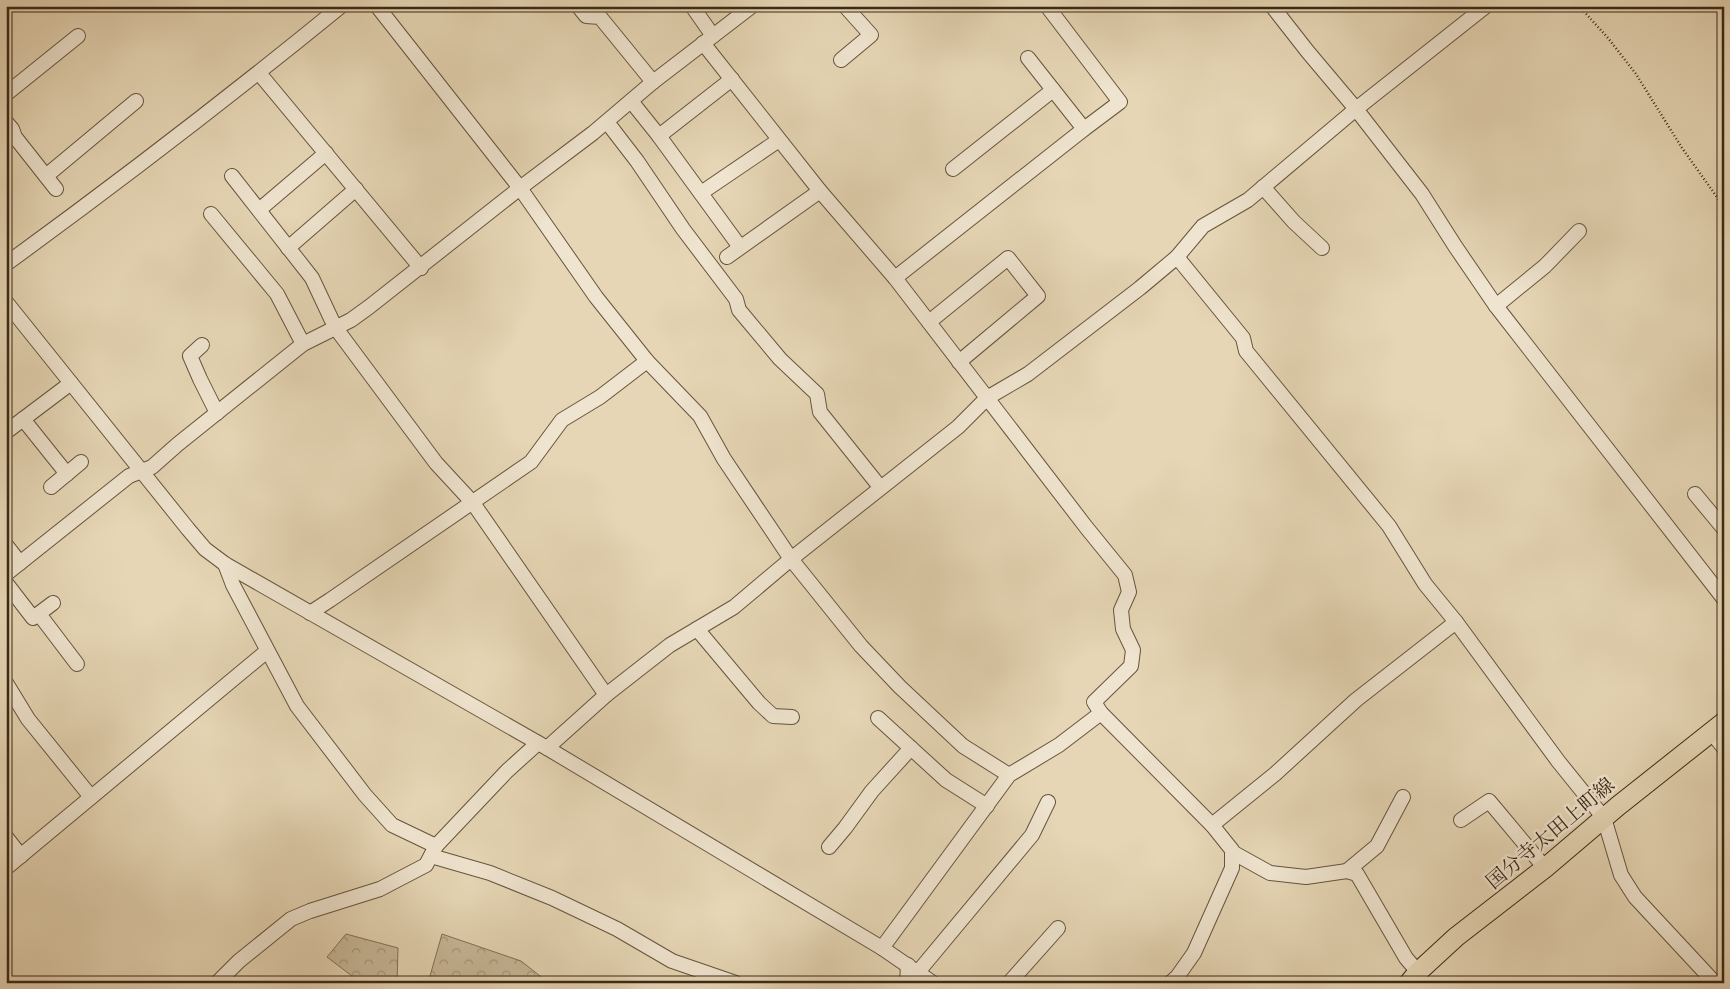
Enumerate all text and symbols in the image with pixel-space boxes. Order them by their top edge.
street label: 国分寺太田上町線 [1480,772,1620,895]

